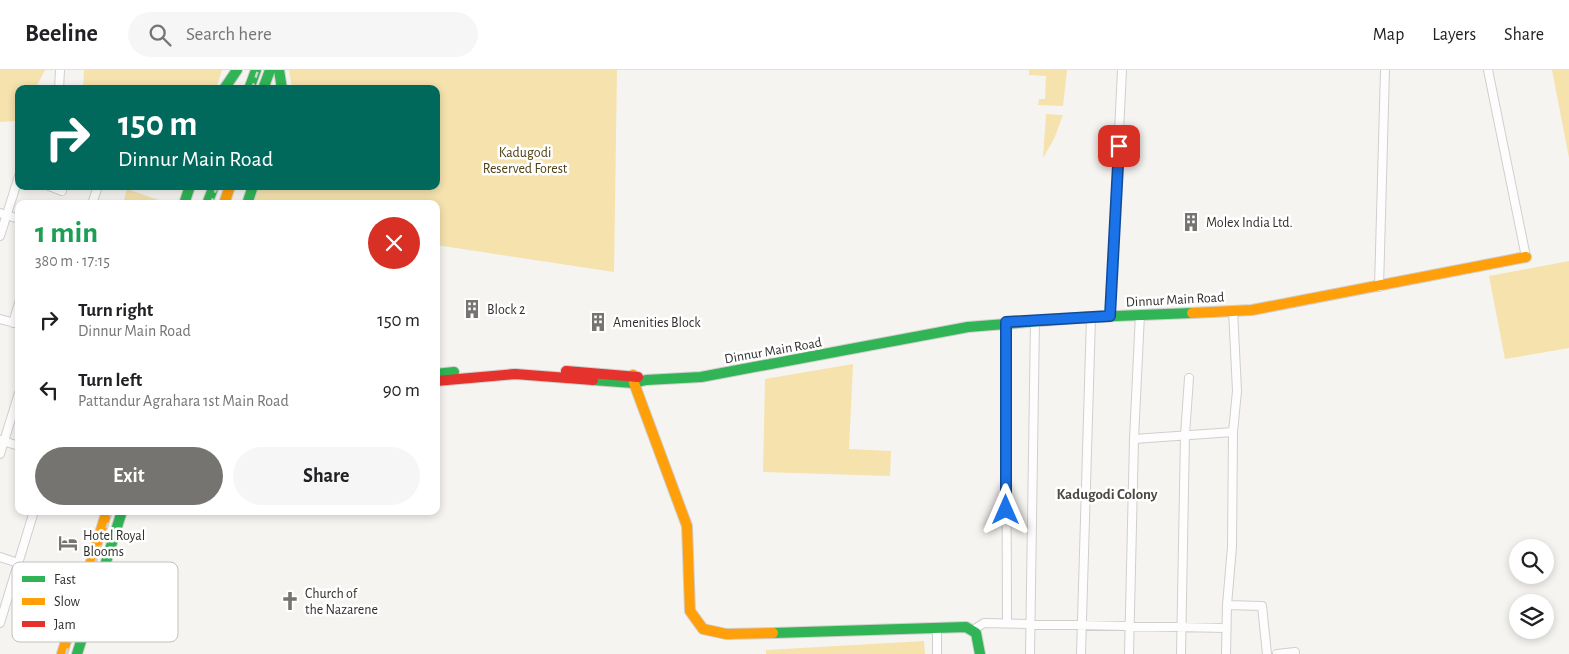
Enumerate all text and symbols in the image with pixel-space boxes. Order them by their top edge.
search box [128,12,478,57]
icon: search [146,21,174,49]
text: Beeline [25,22,98,46]
text: Search here [186,25,272,44]
text: Map [1373,26,1404,44]
text: Layers [1432,26,1476,44]
text: Share [1504,26,1544,44]
icon: right [35,105,100,170]
text: 150 m [118,107,198,142]
pin [1098,125,1140,167]
icon: arrive [1105,132,1133,160]
park label: Kadugodi Reserved Forest [483,146,568,176]
text: Dinnur Main Road [118,148,273,170]
building icon: Molex India Ltd. [1180,211,1202,233]
place label: Molex India Ltd. [1206,216,1293,230]
button: close [368,217,420,269]
text: 1 min [35,218,98,248]
text: 380 m · 17:15 [35,253,110,269]
street label: Dinnur Main Road [1125,290,1225,310]
building icon: Block 2 [461,298,483,320]
text: Turn right [78,301,153,320]
place label: Block 2 [487,303,525,317]
icon: right [35,306,63,334]
text: 150 m [377,311,420,330]
building icon: Amenities Block [587,311,609,333]
place label: Amenities Block [613,316,701,330]
text: Dinnur Main Road [78,323,191,339]
street label: Dinnur Main Road [723,336,823,366]
text: Turn left [78,371,142,390]
icon: left [35,376,63,404]
text: 90 m [383,381,420,400]
text: Pattandur Agrahara 1st Main Road [78,393,289,409]
button: Exit [35,447,223,505]
button: Share [233,447,420,505]
position arrow [979,483,1031,535]
district label: Kadugodi Colony [1056,487,1158,502]
place label: Hotel Royal Blooms [83,529,145,559]
hotel icon: Hotel Royal Blooms [57,532,79,554]
map controls [1509,539,1554,639]
button: search [1509,539,1554,584]
legend [12,562,178,642]
text: Fast [54,573,76,587]
place label: Church of the Nazarene [305,587,378,617]
church icon: Church of the Nazarene [279,590,301,612]
button: layers [1509,594,1554,639]
text: Slow [54,595,81,609]
text: Jam [54,618,76,632]

